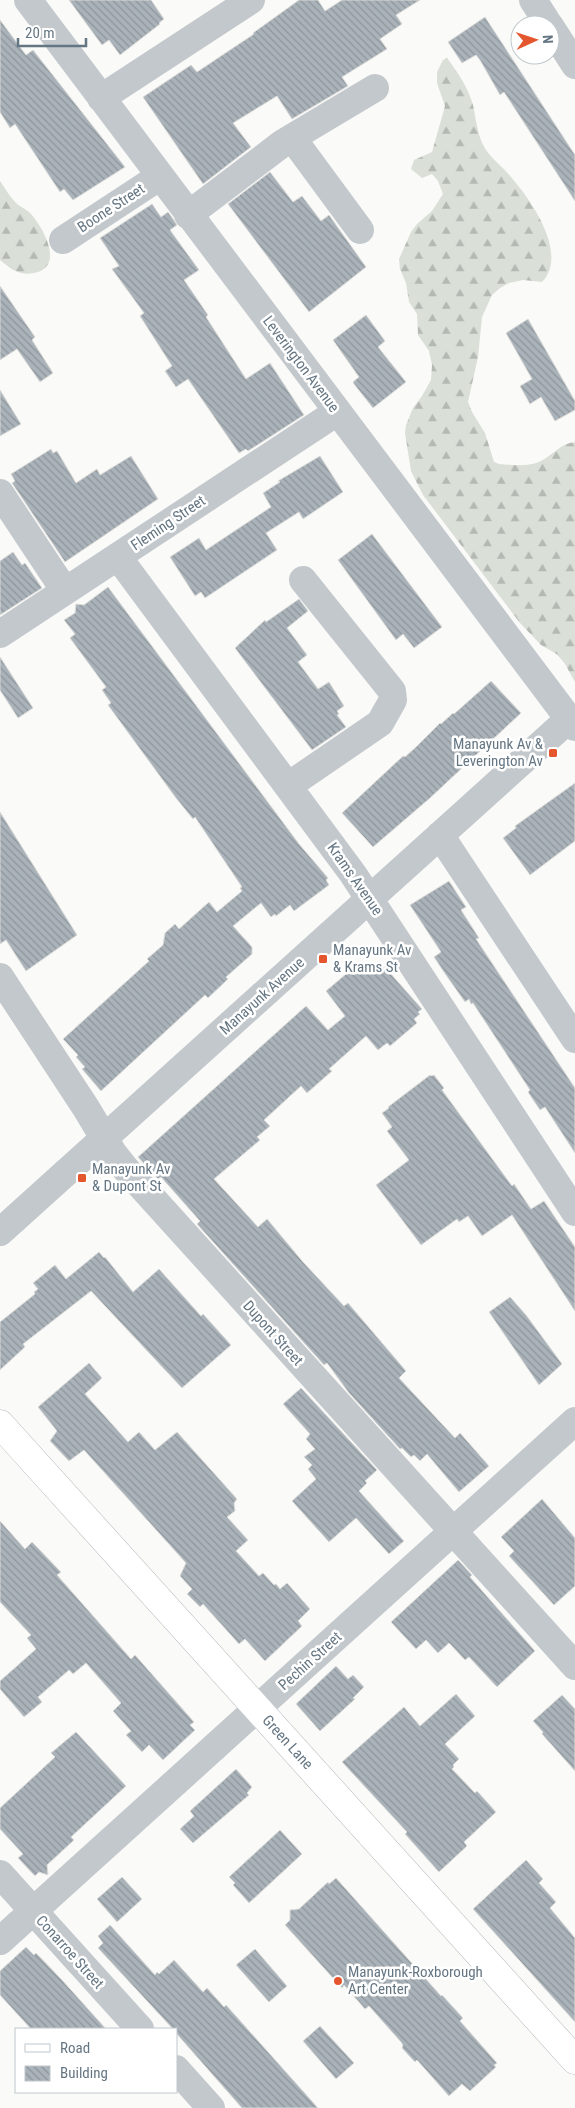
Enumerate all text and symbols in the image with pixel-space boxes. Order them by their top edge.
scale bar [18,15,85,47]
north arrow [510,15,560,65]
text: 20 m [25,24,55,42]
text: N [540,35,556,44]
street label: Boone Street [74,180,148,236]
street label: Leverington Avenue [259,312,343,416]
street label: Fleming Street [127,492,209,554]
place label: Manayunk Av & Leverington Av [453,735,544,770]
marker: Manayunk Av & Leverington Av [547,747,559,759]
street label: Krams Avenue [323,839,387,919]
place label: Manayunk Av & Krams St [333,941,412,976]
marker: Manayunk Av & Krams St [317,953,329,965]
street label: Manayunk Avenue [216,954,308,1038]
place label: Manayunk Av & Dupont St [92,1160,171,1195]
marker: Manayunk Av & Dupont St [76,1172,88,1184]
street label: Dupont Street [239,1297,307,1369]
street label: Pechin Street [275,1628,345,1694]
street label: Green Lane [259,1711,317,1773]
street label: Conarroe Street [32,1912,108,1992]
place label: Manayunk-Roxborough Art Center [348,1963,483,1998]
marker: Manayunk-Roxborough Art Center [332,1975,344,1987]
legend [15,2028,178,2093]
text: Road [60,2039,90,2057]
text: Building [60,2064,108,2082]

